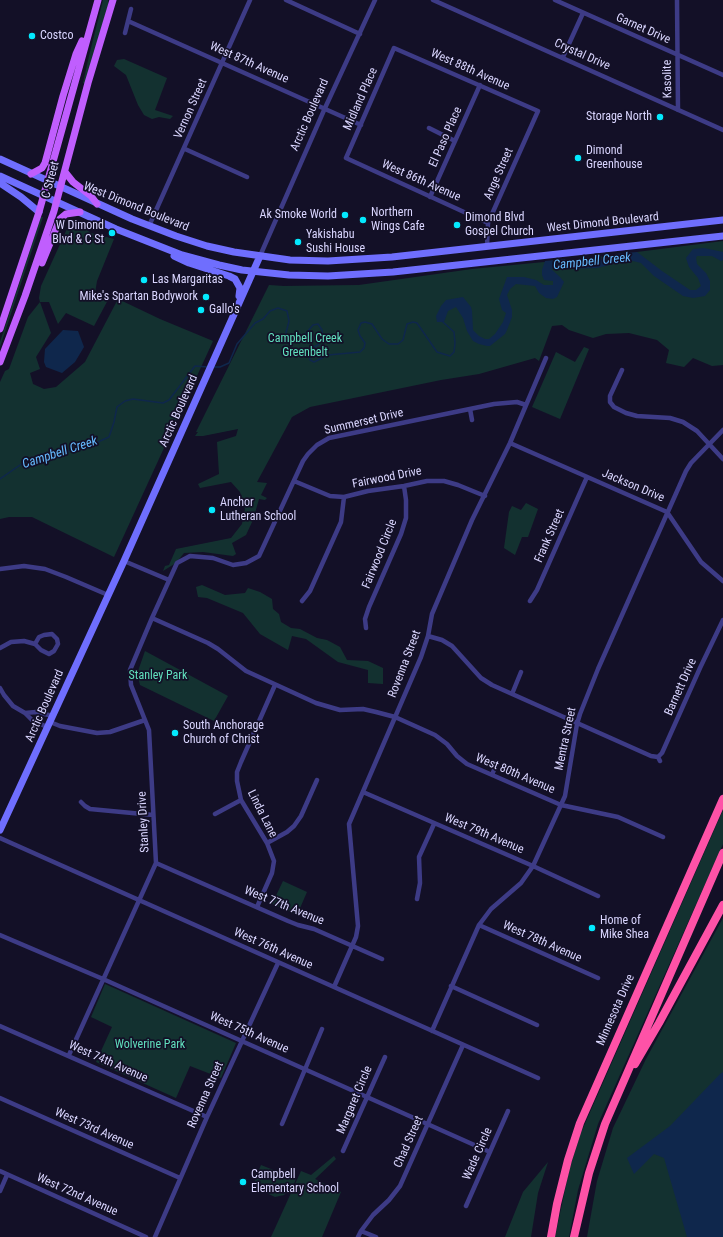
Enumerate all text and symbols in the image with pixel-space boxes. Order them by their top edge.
street label: Garnet Drive [613,11,673,47]
place label: Costco [40,29,73,43]
marker: Costco [27,31,37,41]
street label: Crystal Drive [552,36,612,74]
street label: West 87th Avenue [207,39,291,87]
street label: West 88th Avenue [428,46,512,94]
street label: Kasolite [660,60,676,98]
street label: Midland Place [341,65,381,133]
street label: Vernon Street [171,77,211,141]
street label: Arctic Boulevard [288,77,332,153]
street label: El Paso Place [426,105,466,169]
place label: Storage North [586,110,652,124]
marker: Storage North [655,112,665,122]
place label: Dimond Greenhouse [586,144,642,172]
street label: Ange Street [481,146,517,202]
marker: Dimond Greenhouse [573,153,583,163]
street label: West 86th Avenue [379,157,463,205]
street label: C Street [39,160,63,200]
street label: West Dimond Boulevard [81,179,191,235]
place label: Northern Wings Cafe [371,206,425,234]
place label: Ak Smoke World [260,208,337,222]
marker: Ak Smoke World [340,210,350,220]
street label: West Dimond Boulevard [546,210,660,236]
place label: Dimond Blvd Gospel Church [465,211,534,239]
marker: Northern Wings Cafe [358,215,368,225]
place label: W Dimond Blvd & C St [52,219,104,247]
marker: Dimond Blvd Gospel Church [452,220,462,230]
marker: W Dimond Blvd & C St [107,228,117,238]
place label: Yakishabu Sushi House [306,228,365,256]
marker: Yakishabu Sushi House [293,237,303,247]
water label: Campbell Creek [552,250,632,274]
place label: Las Margaritas [152,273,223,287]
marker: Las Margaritas [139,275,149,285]
place label: Mike's Spartan Bodywork [79,290,198,304]
marker: Mike's Spartan Bodywork [201,292,211,302]
place label: Gallo's [209,303,240,317]
marker: Gallo's [196,305,206,315]
park label: Campbell Creek Greenbelt [268,332,342,360]
street label: Arctic Boulevard [157,373,201,449]
street label: Summerset Drive [323,406,405,438]
water label: Campbell Creek [20,434,100,472]
street label: Fairwood Drive [351,464,423,492]
street label: Jackson Drive [600,466,666,506]
place label: Anchor Lutheran School [220,496,296,524]
marker: Anchor Lutheran School [207,505,217,515]
street label: Frank Street [532,507,568,565]
street label: Fairwood Circle [360,517,400,591]
street label: Rovenna Street [386,628,424,700]
street label: Barnett Drive [662,656,700,718]
street label: Arctic Boulevard [23,668,67,744]
park label: Stanley Park [129,669,187,683]
street label: Mentra Street [552,706,580,772]
place label: South Anchorage Church of Christ [183,719,264,747]
marker: South Anchorage Church of Christ [170,728,180,738]
street label: West 80th Avenue [473,751,557,797]
street label: Linda Lane [244,788,280,840]
street label: Stanley Drive [135,791,153,853]
street label: West 79th Avenue [442,811,526,857]
street label: West 77th Avenue [242,883,326,929]
place label: Home of Mike Shea [600,914,649,942]
street label: West 78th Avenue [500,918,584,966]
marker: Home of Mike Shea [587,923,597,933]
street label: West 76th Avenue [231,925,315,973]
street label: Minnesota Drive [594,972,638,1048]
street label: West 75th Avenue [207,1009,291,1057]
street label: West 74th Avenue [66,1038,150,1086]
park label: Wolverine Park [115,1038,185,1052]
street label: Rovenna Street [185,1060,227,1130]
street label: Margaret Circle [334,1064,376,1136]
street label: West 73rd Avenue [52,1105,136,1153]
street label: Chad Street [391,1114,427,1170]
street label: Wade Circle [460,1125,496,1183]
place label: Campbell Elementary School [251,1168,339,1196]
street label: West 72nd Avenue [34,1171,120,1219]
marker: Campbell Elementary School [238,1177,248,1187]

